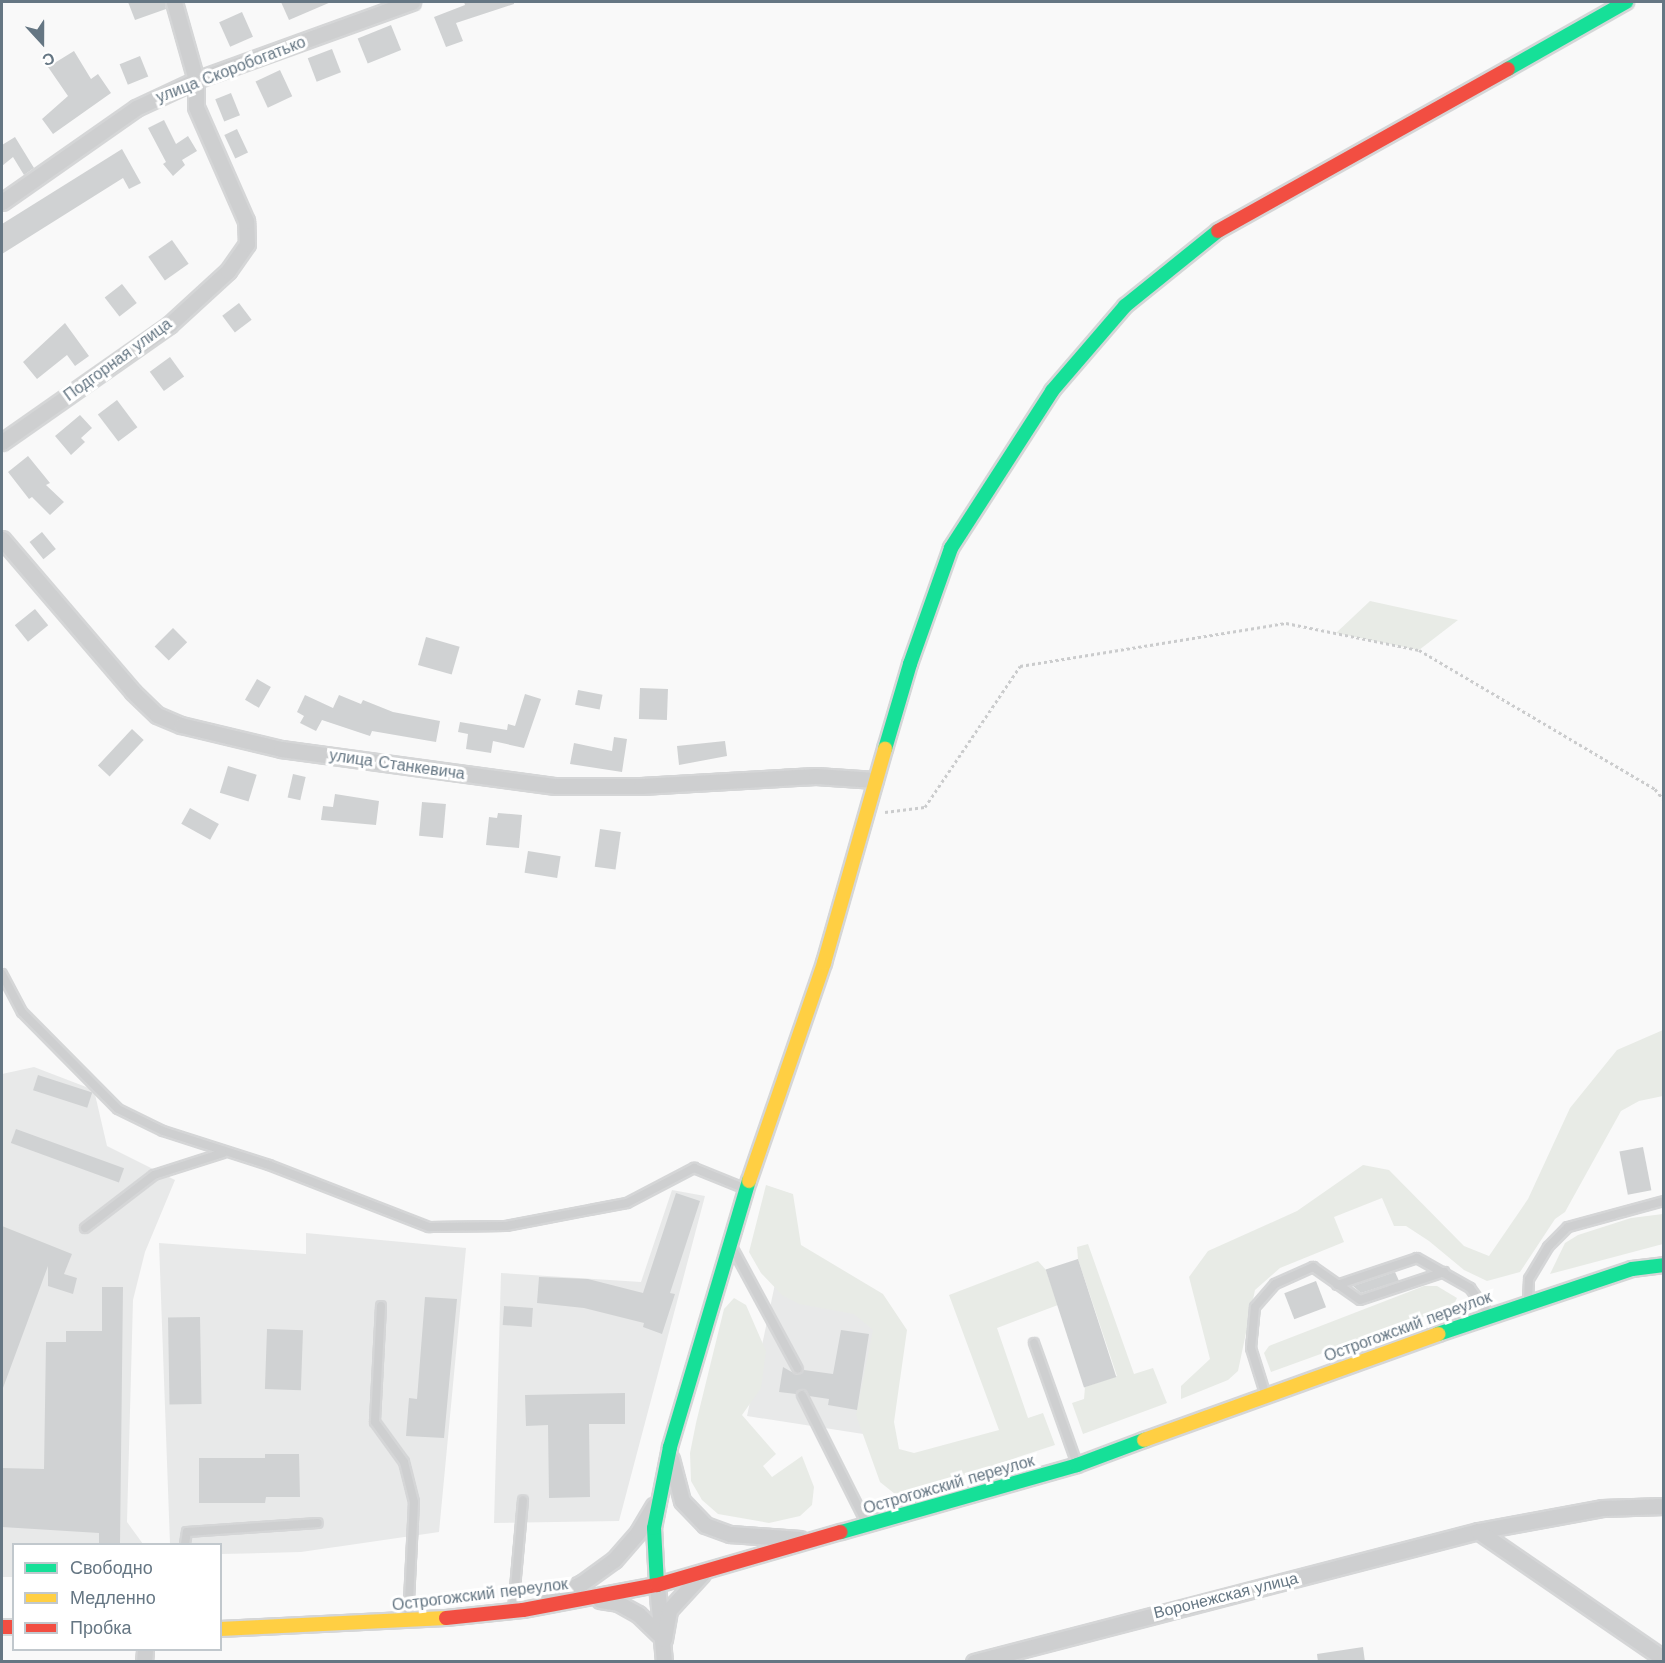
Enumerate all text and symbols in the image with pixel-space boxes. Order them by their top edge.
north arrow [12,12,72,72]
street label: улица Скоробогатько [153,33,309,107]
text: С [40,48,57,70]
street label: Подгорная улица [60,314,176,406]
street label: улица Станкевича [328,746,466,784]
street label: Острогожский переулок [1322,1288,1494,1366]
street label: Острогожский переулок [861,1451,1037,1519]
legend [12,1543,222,1651]
text: Свободно [70,1557,153,1578]
street label: Воронежская улица [1152,1569,1300,1623]
street label: Острогожский переулок [391,1575,569,1615]
text: Медленно [70,1587,156,1608]
text: Пробка [70,1617,132,1638]

